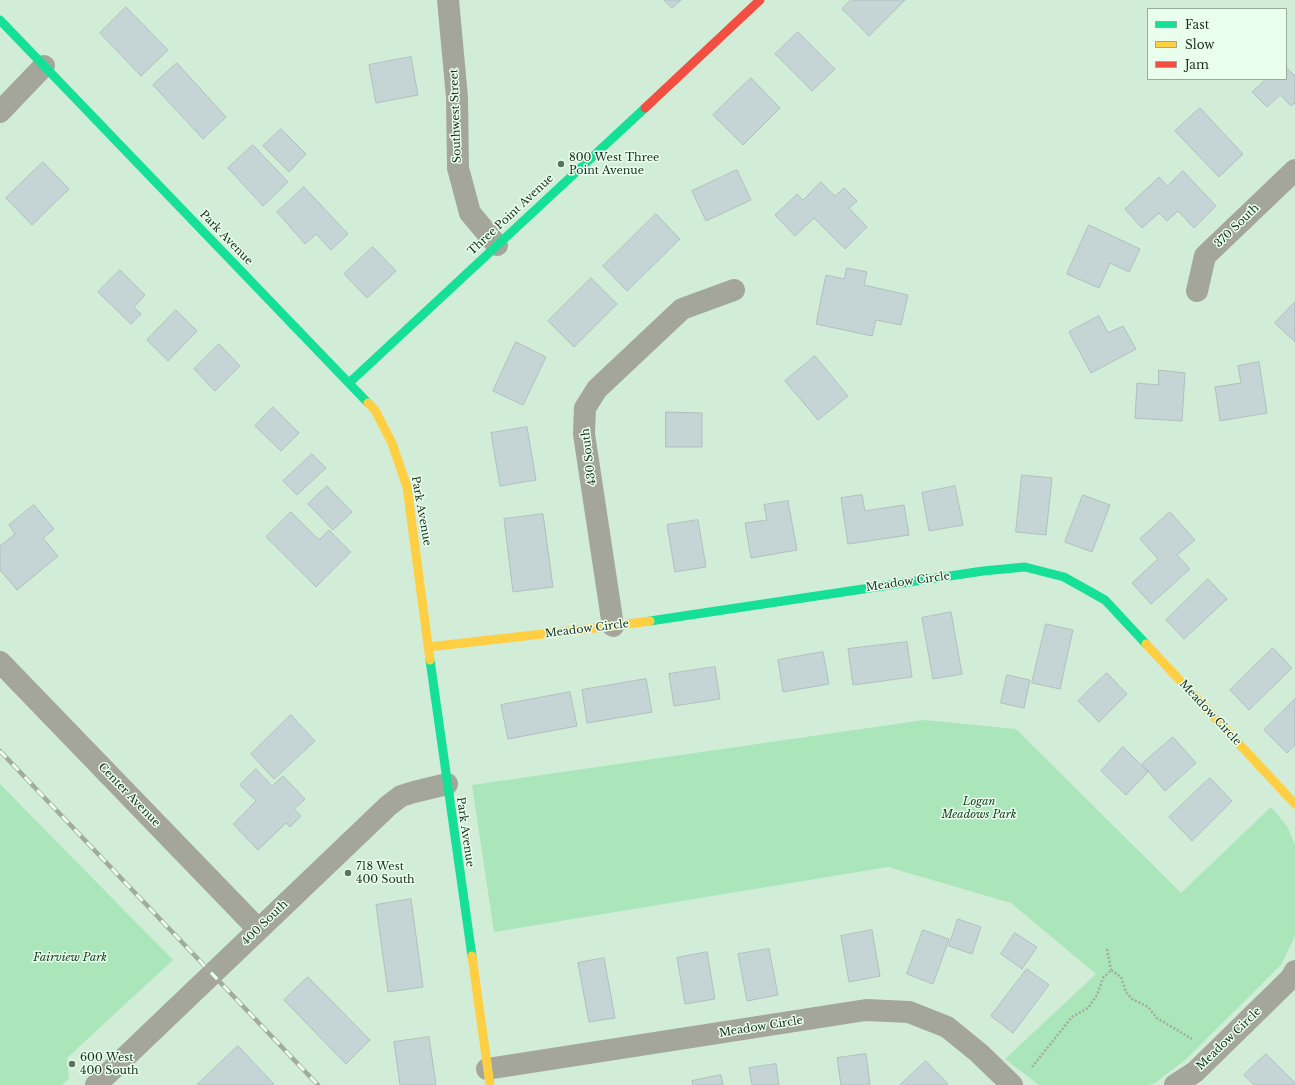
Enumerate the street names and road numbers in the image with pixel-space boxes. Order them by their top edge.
street label: Southwest Street [448,69,464,163]
street label: Three Point Avenue [465,172,557,258]
street label: 370 South [1212,202,1262,250]
street label: Park Avenue [197,208,255,268]
street label: 430 South [579,428,599,486]
street label: Park Avenue [408,475,434,547]
street label: Meadow Circle [865,570,951,594]
street label: Meadow Circle [544,617,630,641]
street label: Meadow Circle [1176,678,1244,748]
street label: Center Avenue [95,760,163,830]
street label: Park Avenue [454,796,476,868]
street label: 400 South [239,898,291,948]
street label: Meadow Circle [1194,1005,1264,1073]
street label: Meadow Circle [718,1014,804,1040]

